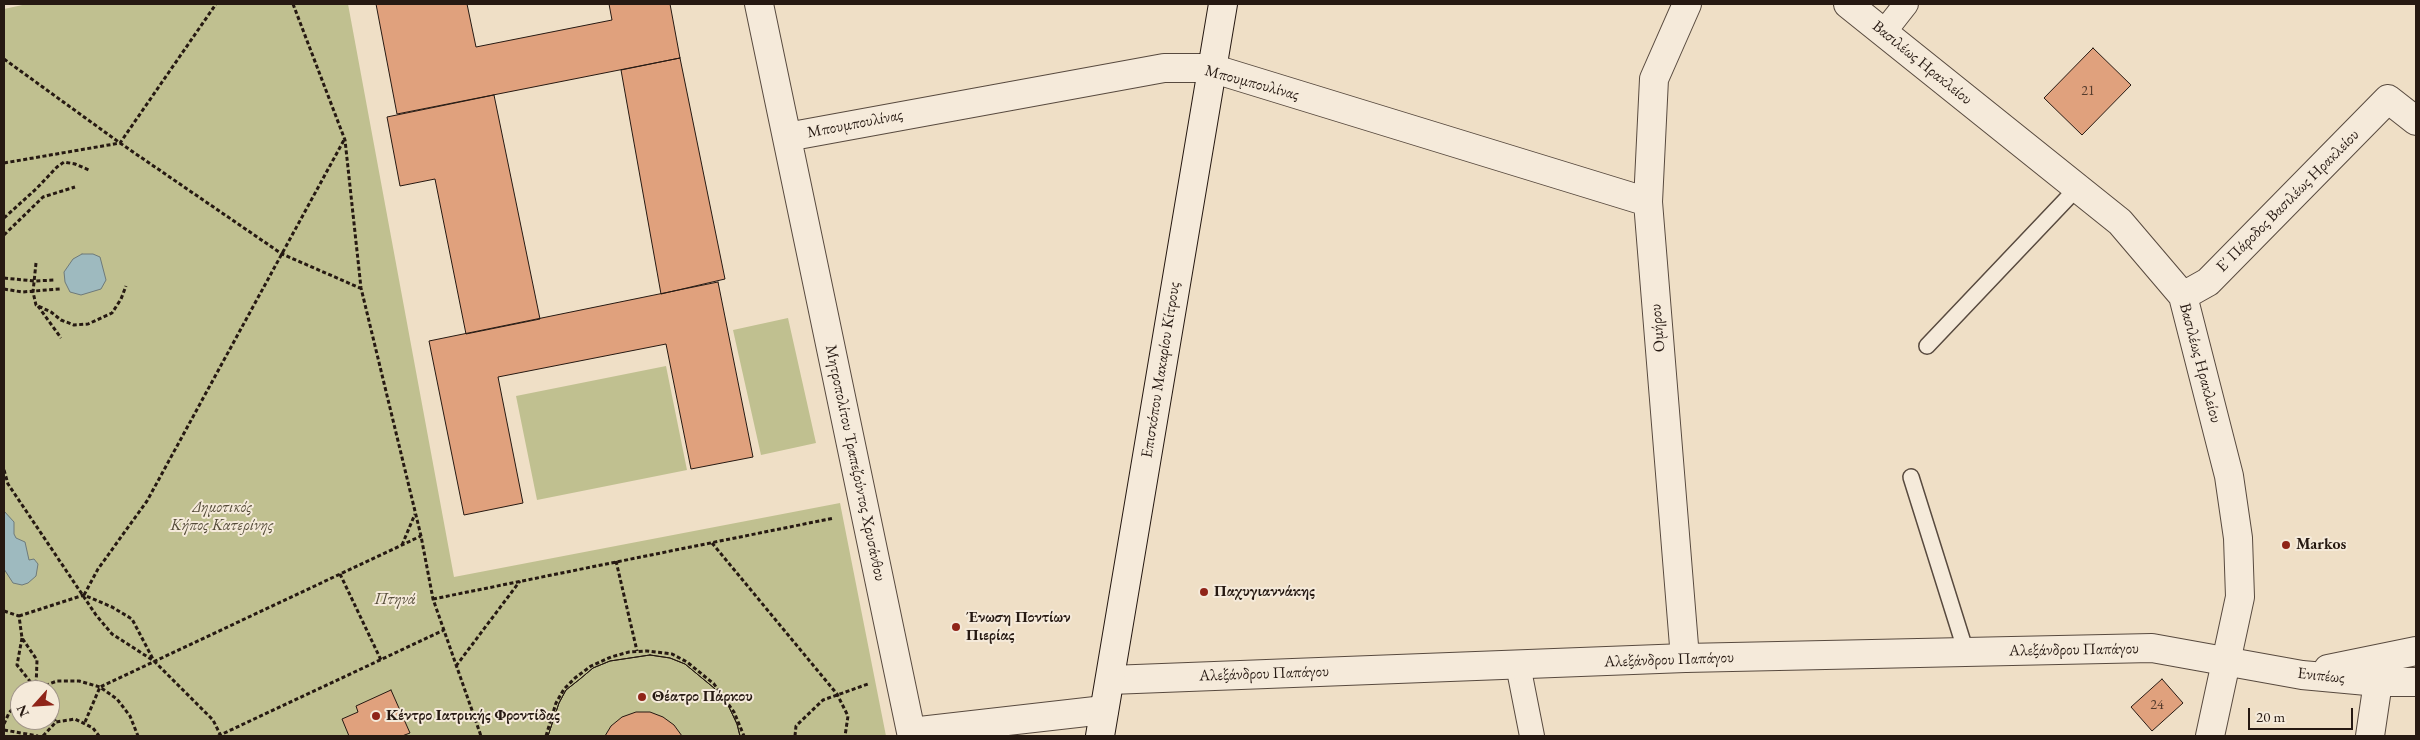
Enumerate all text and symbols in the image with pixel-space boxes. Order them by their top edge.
street label: Βασιλέως Ηρακλείου [1868,17,1976,109]
street label: Μπουμπουλίνας [1203,61,1301,105]
house number: 21 [2081,83,2095,99]
street label: Μπουμπουλίνας [806,105,904,143]
street label: Ε΄ Πάροδος Βασιλέως Ηρακλείου [2213,126,2363,276]
street label: Επισκόπου Μακαρίου Κίτρους [1138,281,1184,459]
street label: Βασιλέως Ηρακλείου [2175,301,2225,425]
street label: Ομήρου [1646,303,1670,353]
street label: Μητροπολίτου Τραπεζούντος Χρυσάνθου [821,343,889,583]
park label: Δημοτικός Κήπος Κατερίνης [171,498,273,536]
place label: Markos [2296,535,2346,555]
marker: Markos [2280,539,2292,551]
place label: Παχυγιαννάκης [1214,582,1315,602]
marker: Παχυγιαννάκης [1198,586,1210,598]
park label: Πτηνά [374,590,416,610]
place label: Ένωση Ποντίων Πιερίας [966,608,1071,646]
marker: Ένωση Ποντίων Πιερίας [950,621,962,633]
street label: Αλεξάνδρου Παπάγου [2009,639,2139,661]
street label: Αλεξάνδρου Παπάγου [1604,648,1734,672]
street label: Αλεξάνδρου Παπάγου [1199,662,1329,686]
street label: Ενιπέως [2296,664,2346,688]
north arrow [10,680,60,730]
place label: Θέατρο Πάρκου [652,687,753,707]
marker: Θέατρο Πάρκου [636,691,648,703]
house number: 24 [2150,697,2164,713]
scale bar [2250,698,2355,730]
text: N [12,702,33,720]
place label: Κέντρο Ιατρικής Φροντίδας [386,706,560,726]
text: 20 m [2256,707,2285,726]
marker: Κέντρο Ιατρικής Φροντίδας [370,710,382,722]

